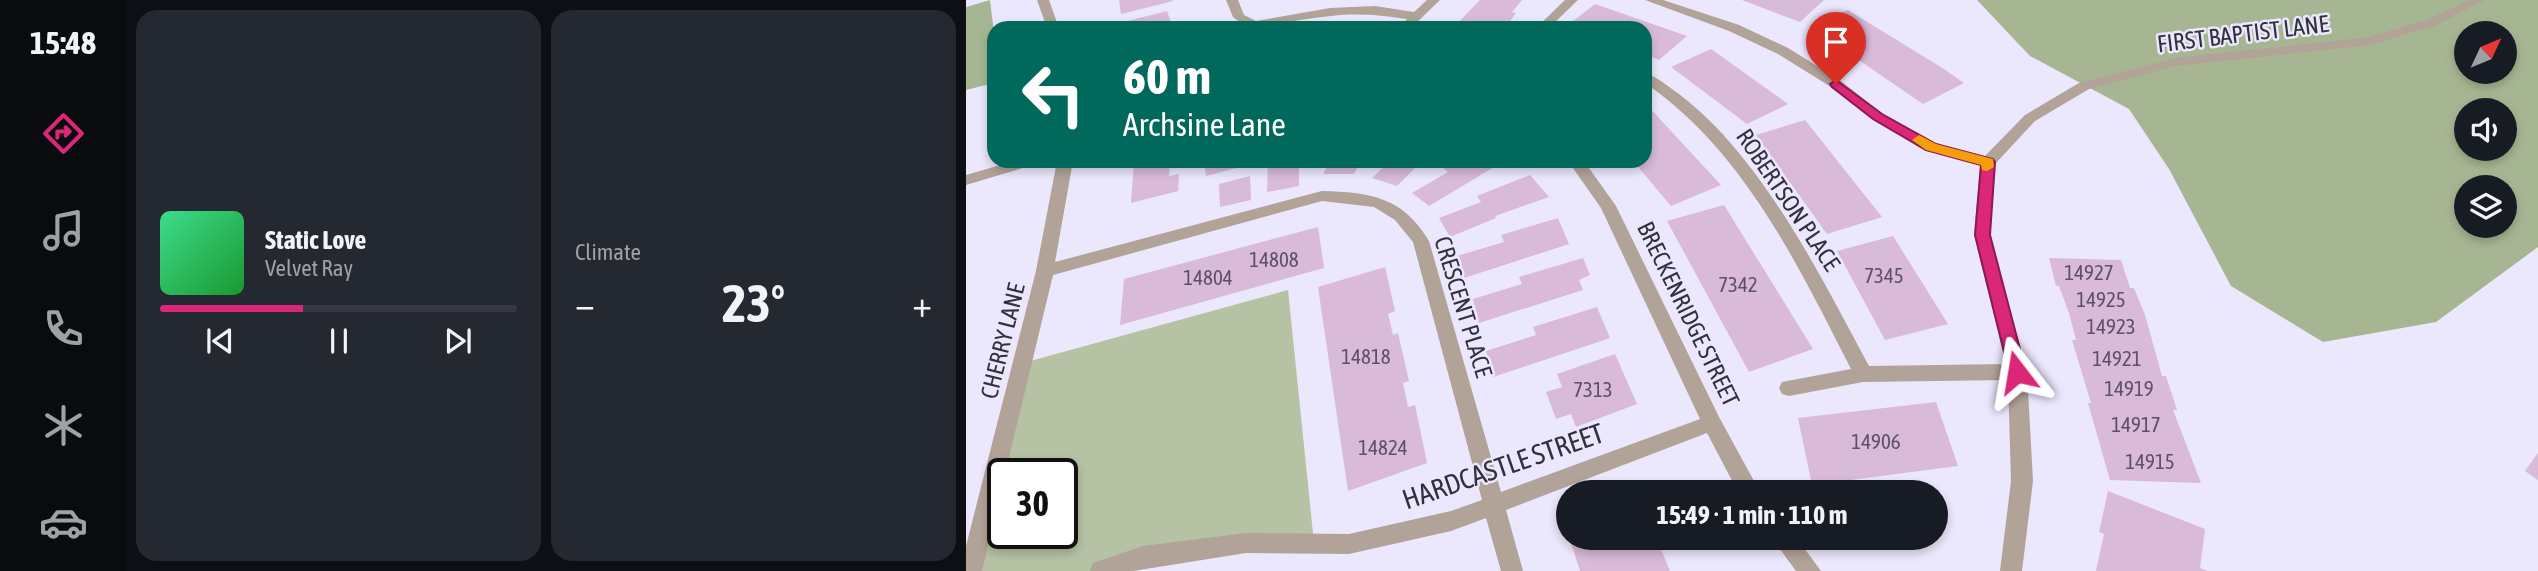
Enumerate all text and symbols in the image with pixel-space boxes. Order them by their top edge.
street label: FIRST BAPTIST LANE [2156,10,2330,57]
pin [1806,12.0,1866,84]
north arrow [2454,21,2516,84]
map controls [2454,21,2517,238]
icon: arrive [1817,23,1855,61]
text: 15:48 [30,24,96,61]
text: 60 m [1123,48,1211,104]
icon: left [1008,49,1099,140]
button: sound [2454,98,2517,161]
text: Archsine Lane [1123,106,1286,143]
icon: directions [39,109,88,158]
street label: ROBERTSON PLACE [1731,124,1846,276]
button: layers [2454,175,2517,238]
icon: music [39,206,88,255]
street label: BRECKENRIDGE STREET [1632,217,1745,411]
text: Static Love [265,225,366,255]
street label: CRESCENT PLACE [1429,233,1498,381]
text: Climate [575,239,641,265]
house number: 14808 [1249,247,1299,271]
text: Velvet Ray [265,255,353,281]
house number: 14927 [2064,260,2114,284]
house number: 7345 [1864,263,1904,287]
house number: 14804 [1183,265,1233,289]
house number: 7342 [1718,272,1758,296]
text: 23° [722,273,785,333]
street label: CHERRY LANE [975,280,1030,401]
text: − [575,282,595,325]
text: + [912,282,932,325]
house number: 14925 [2076,287,2126,311]
icon: phone [39,304,88,353]
house number: 14923 [2086,314,2136,338]
icon: previous [201,322,239,360]
icon: pause [320,322,358,360]
icon: next [439,322,477,360]
position arrow [1980,335,2054,409]
house number: 14818 [1341,344,1391,368]
house number: 14921 [2092,346,2142,370]
house number: 14919 [2104,376,2154,400]
house number: 7313 [1573,377,1613,401]
icon: climate [39,401,88,450]
house number: 14917 [2111,412,2161,436]
street label: HARDCASTLE STREET [1398,417,1608,515]
house number: 14906 [1851,429,1901,453]
house number: 14824 [1358,435,1408,459]
house number: 14915 [2125,449,2175,473]
speed limit sign: 30 [987,458,1078,549]
icon: car [39,498,88,547]
text: 15:49 · 1 min · 110 m [1657,500,1847,530]

